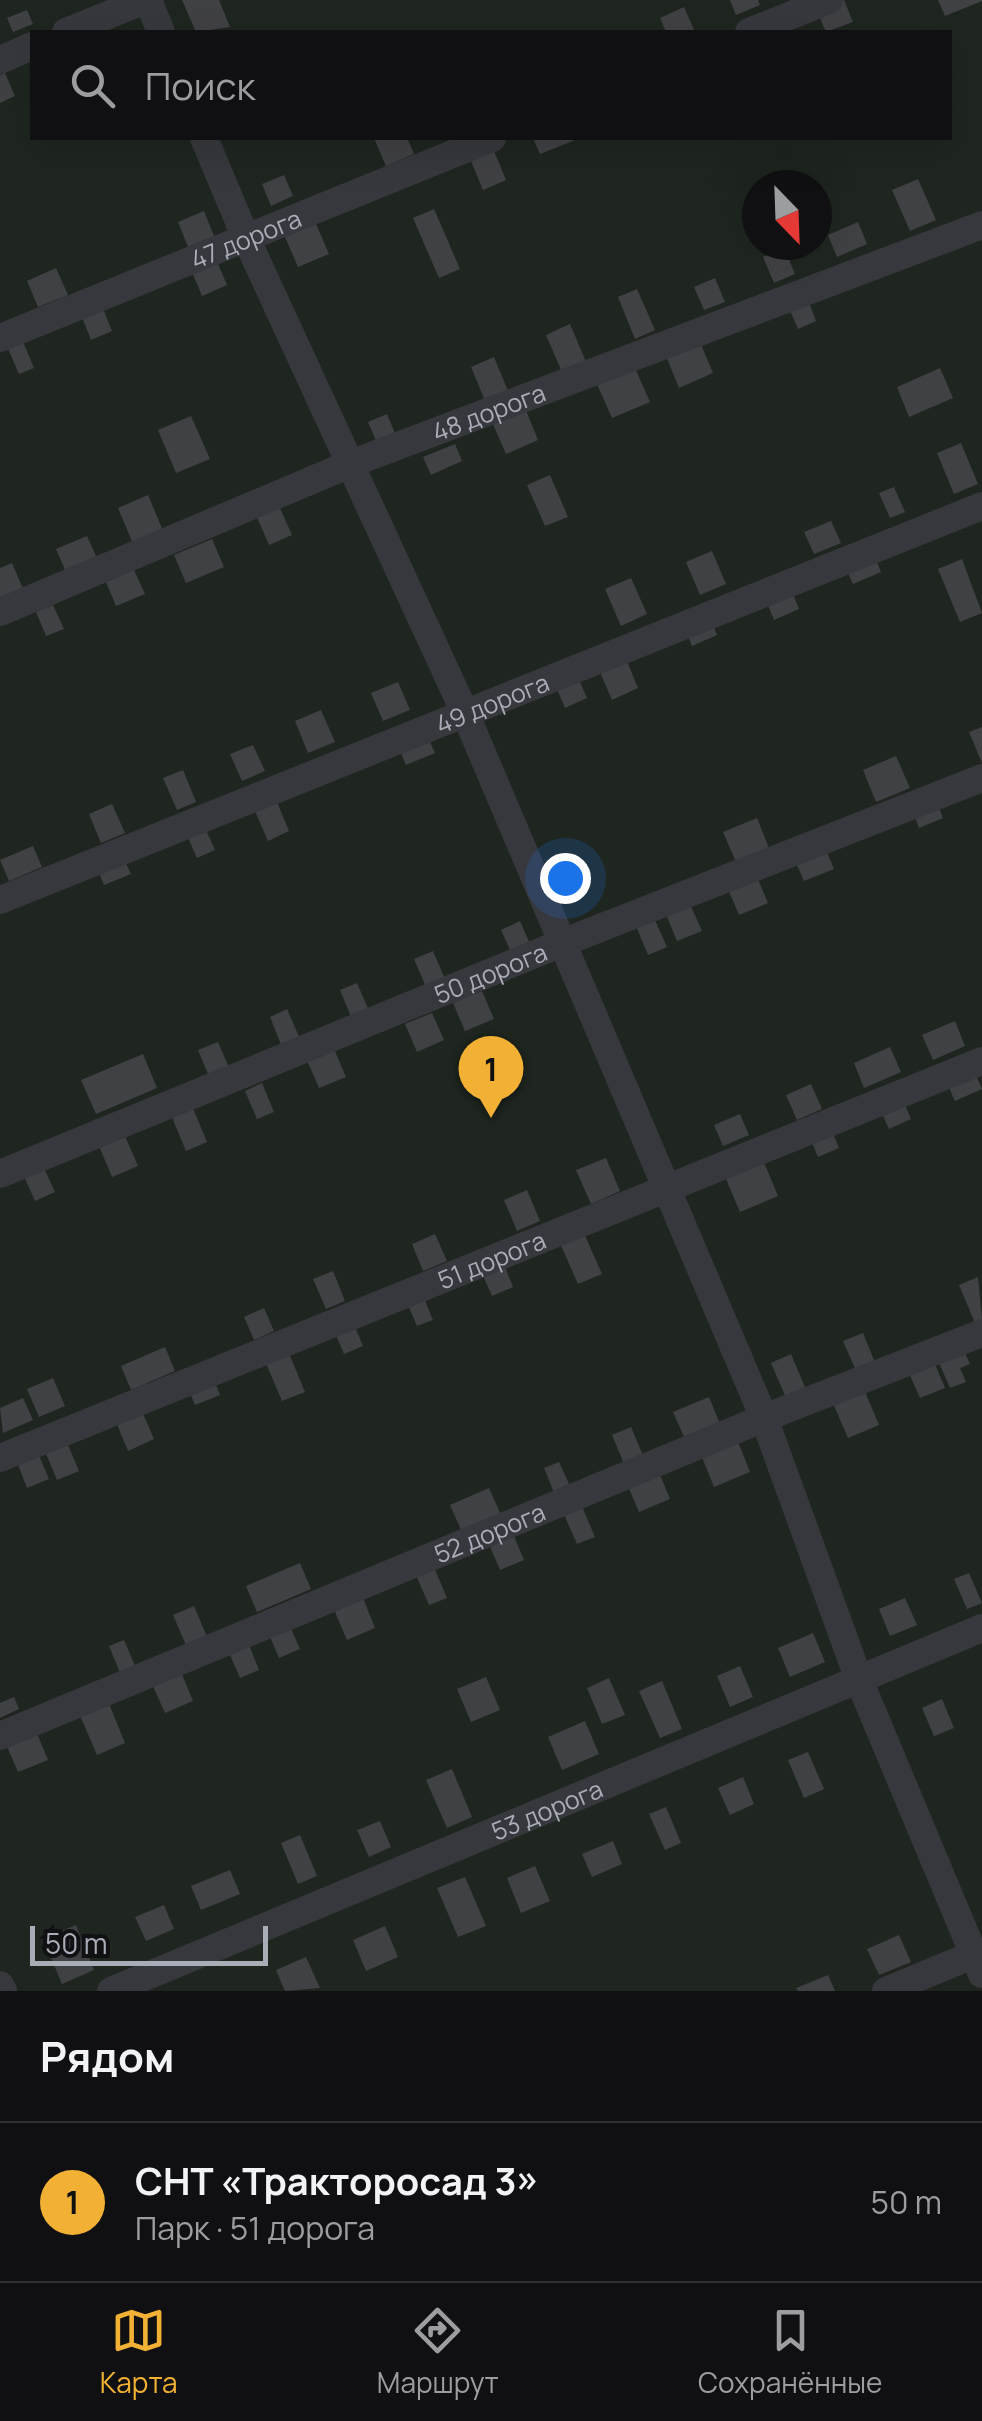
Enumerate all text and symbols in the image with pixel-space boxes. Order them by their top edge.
search box [30,30,952,140]
icon: search [65,58,120,113]
text: Поиск [145,59,255,111]
north arrow [742,170,832,260]
street label: 47 дорога [185,200,306,276]
street label: 48 дорога [427,374,550,449]
street label: 49 дорога [430,664,554,741]
your location [540,853,591,904]
street label: 50 дорога [428,934,552,1011]
pin: 1 [458,1036,524,1118]
street label: 51 дорога [432,1222,551,1297]
street label: 52 дорога [428,1494,550,1571]
street label: 53 дорога [486,1771,608,1848]
scale bar [30,1921,268,1966]
text: 50 m [45,1924,108,1962]
text: Рядом [40,2027,174,2085]
text: СНТ «Тракторосад 3» [135,2154,539,2206]
text: 1 [65,2180,80,2224]
text: 50 m [870,2180,942,2224]
text: Парк · 51 дорога [135,2206,375,2250]
tab: Карта [100,2303,178,2401]
tab: Маршрут [377,2303,499,2401]
tab: Сохранённые [698,2303,882,2401]

